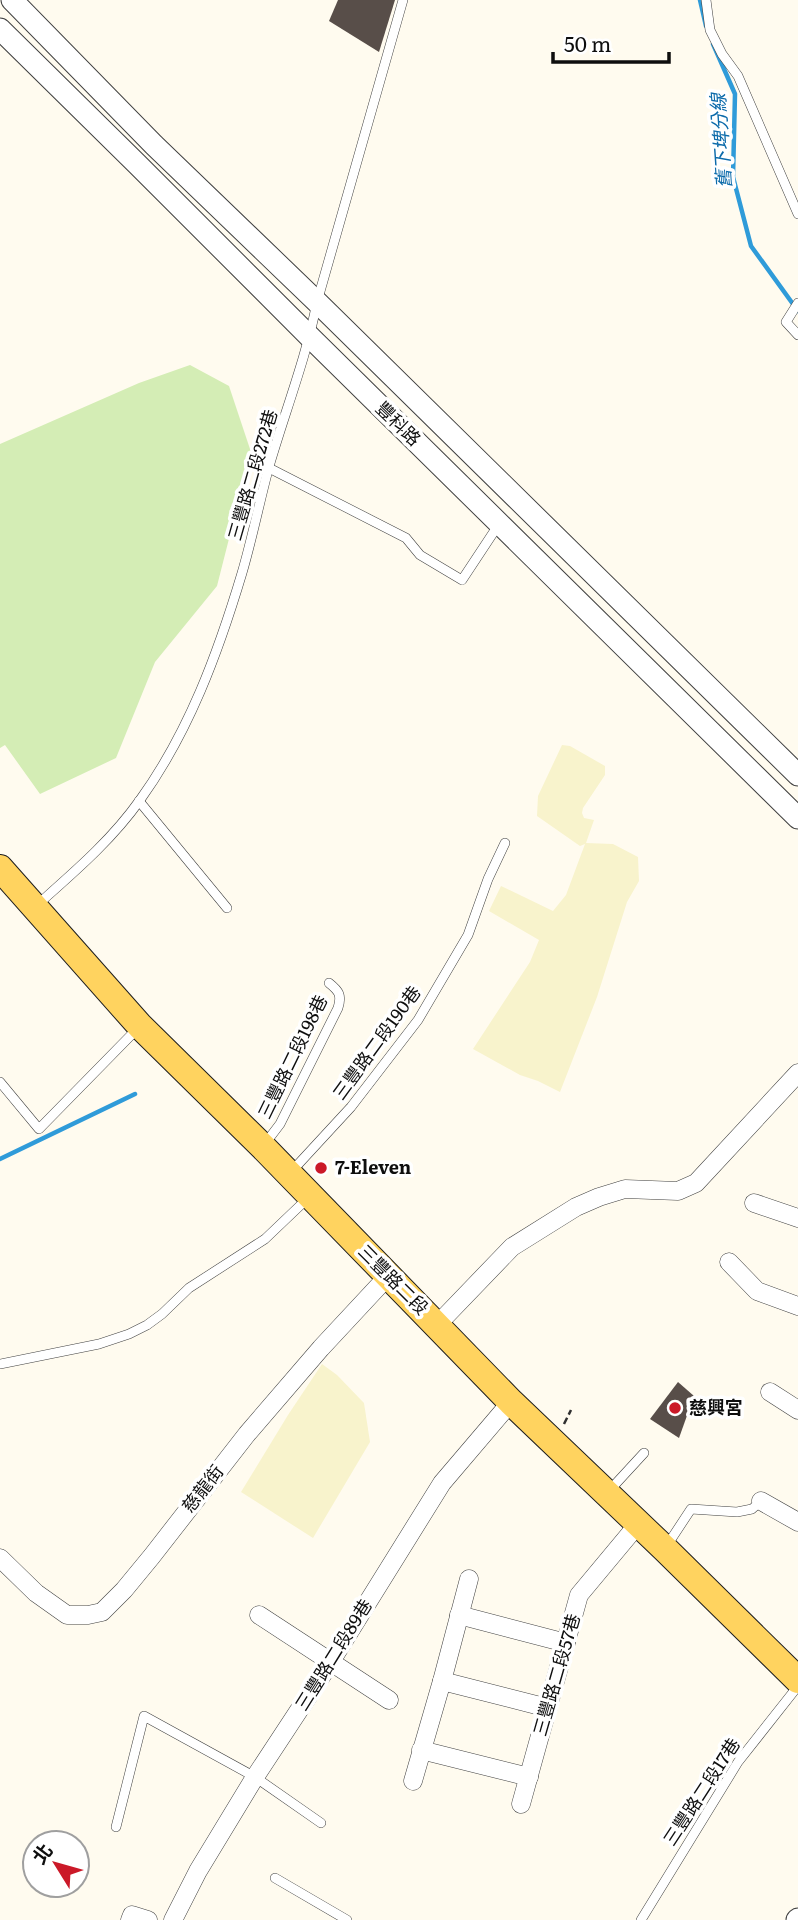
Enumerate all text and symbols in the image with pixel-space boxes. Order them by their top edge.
scale bar [553,21,668,65]
text: 50 m [564,27,611,58]
water label: 舊下埤分線 [703,91,737,189]
street label: 豐科路 [370,394,428,451]
street label: 三豐路二段272巷 [220,406,283,543]
street label: 三豐路二段190巷 [325,980,426,1105]
street label: 三豐路二段198巷 [250,990,333,1123]
place label: 7-Eleven [335,1153,412,1180]
marker: 7-Eleven [313,1160,329,1176]
street label: 三豐路二段 [353,1238,435,1320]
place label: 慈興宮 [689,1393,743,1420]
marker: 慈興宮 [667,1400,683,1416]
street label: 慈龍街 [175,1458,229,1518]
street label: 三豐路二段89巷 [288,1593,378,1715]
street label: 三豐路二段57巷 [525,1610,586,1739]
street label: 三豐路二段17巷 [656,1732,746,1851]
north arrow [21,1829,91,1899]
text: 北 [25,1837,59,1869]

